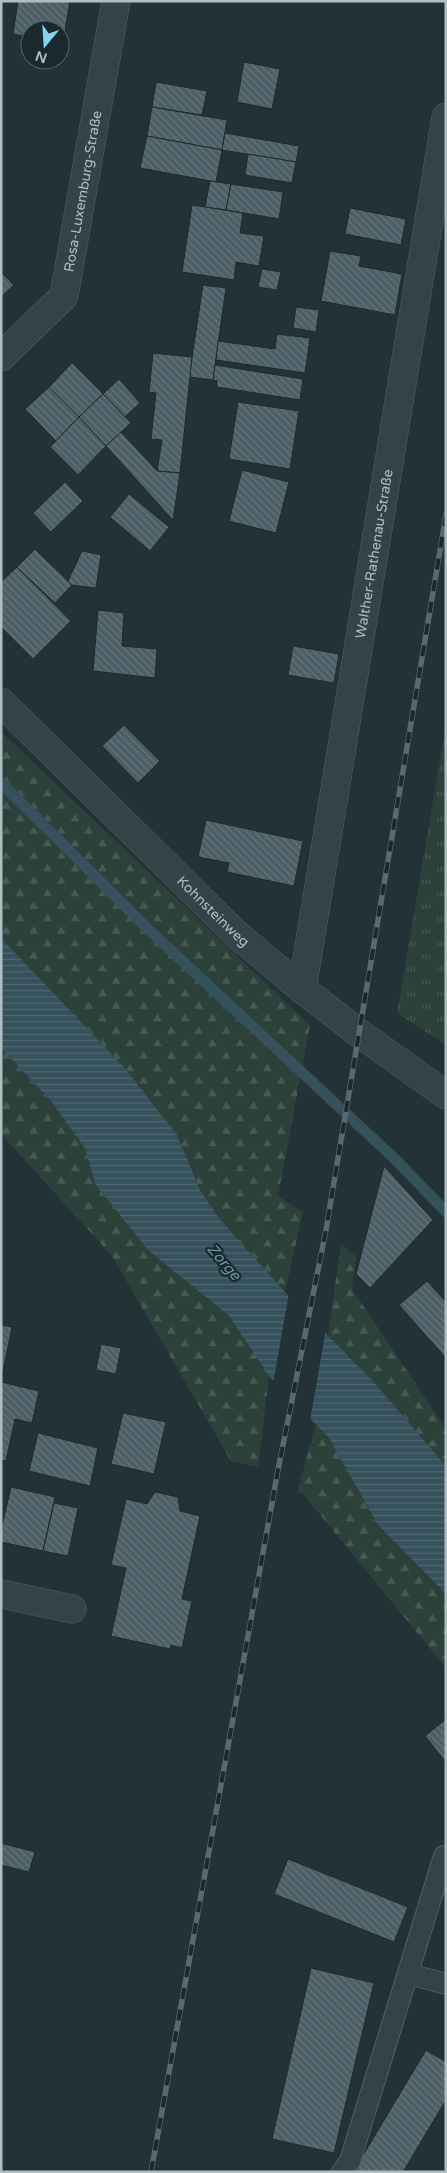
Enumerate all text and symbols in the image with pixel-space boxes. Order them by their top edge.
north arrow [20,20,70,70]
text: N [33,47,49,67]
street label: Rosa-Luxemburg-Straße [60,109,105,273]
street label: Walther-Rathenau-Straße [352,468,396,640]
street label: Kohnsteinweg [173,872,253,950]
water label: Zorge [203,1240,246,1285]

